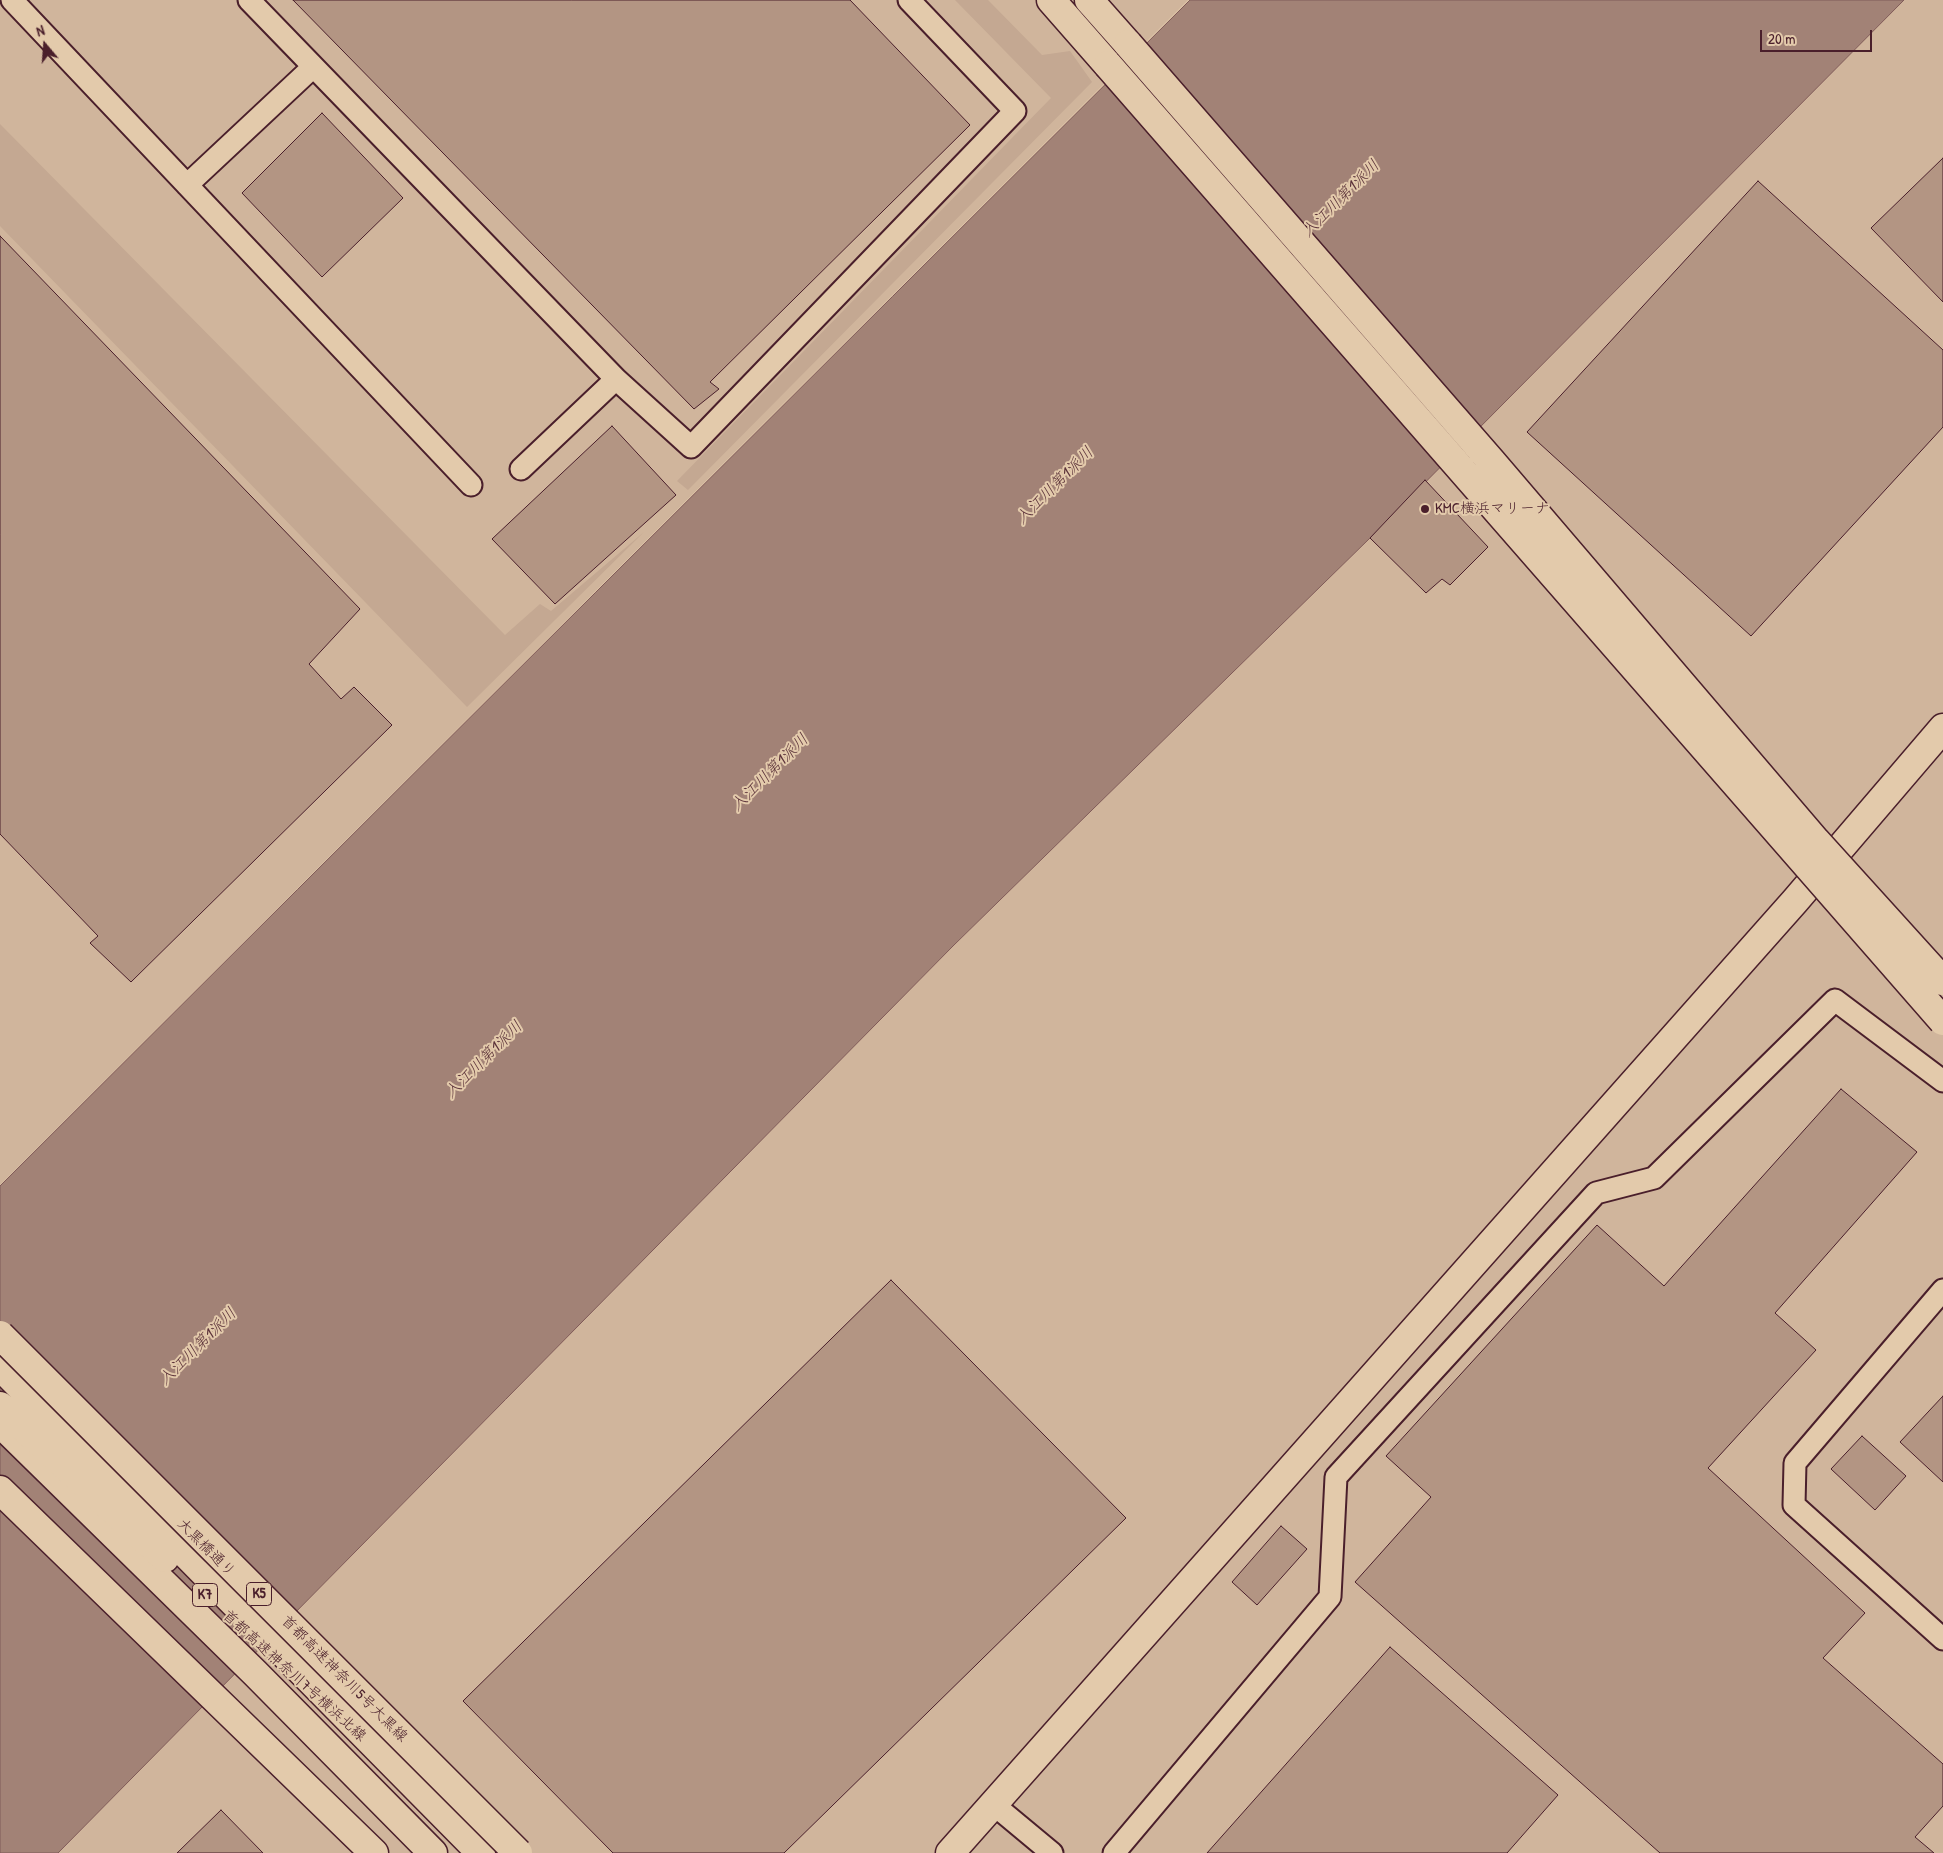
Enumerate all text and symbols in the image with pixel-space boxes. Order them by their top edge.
north arrow [20,20,70,70]
text: N [34,20,47,40]
scale bar [1763,20,1876,52]
text: 20 m [1768,28,1795,49]
water label: 入江川第1派川 [1298,156,1384,242]
water label: 入江川第1派川 [1012,443,1098,529]
place label: KMC横浜マリーナ [1435,500,1550,518]
marker: KMC横浜マリーナ [1419,503,1431,515]
water label: 入江川第1派川 [727,730,813,816]
water label: 入江川第1派川 [441,1017,527,1103]
water label: 入江川第1派川 [155,1304,241,1390]
street label: 大黒橋通り [173,1515,239,1581]
road number: K5 [246,1582,272,1606]
road number: K7 [192,1584,218,1606]
street label: 首都高速神奈川7号横浜北線 [218,1607,370,1745]
street label: 首都高速神奈川5号大黒線 [277,1612,411,1746]

